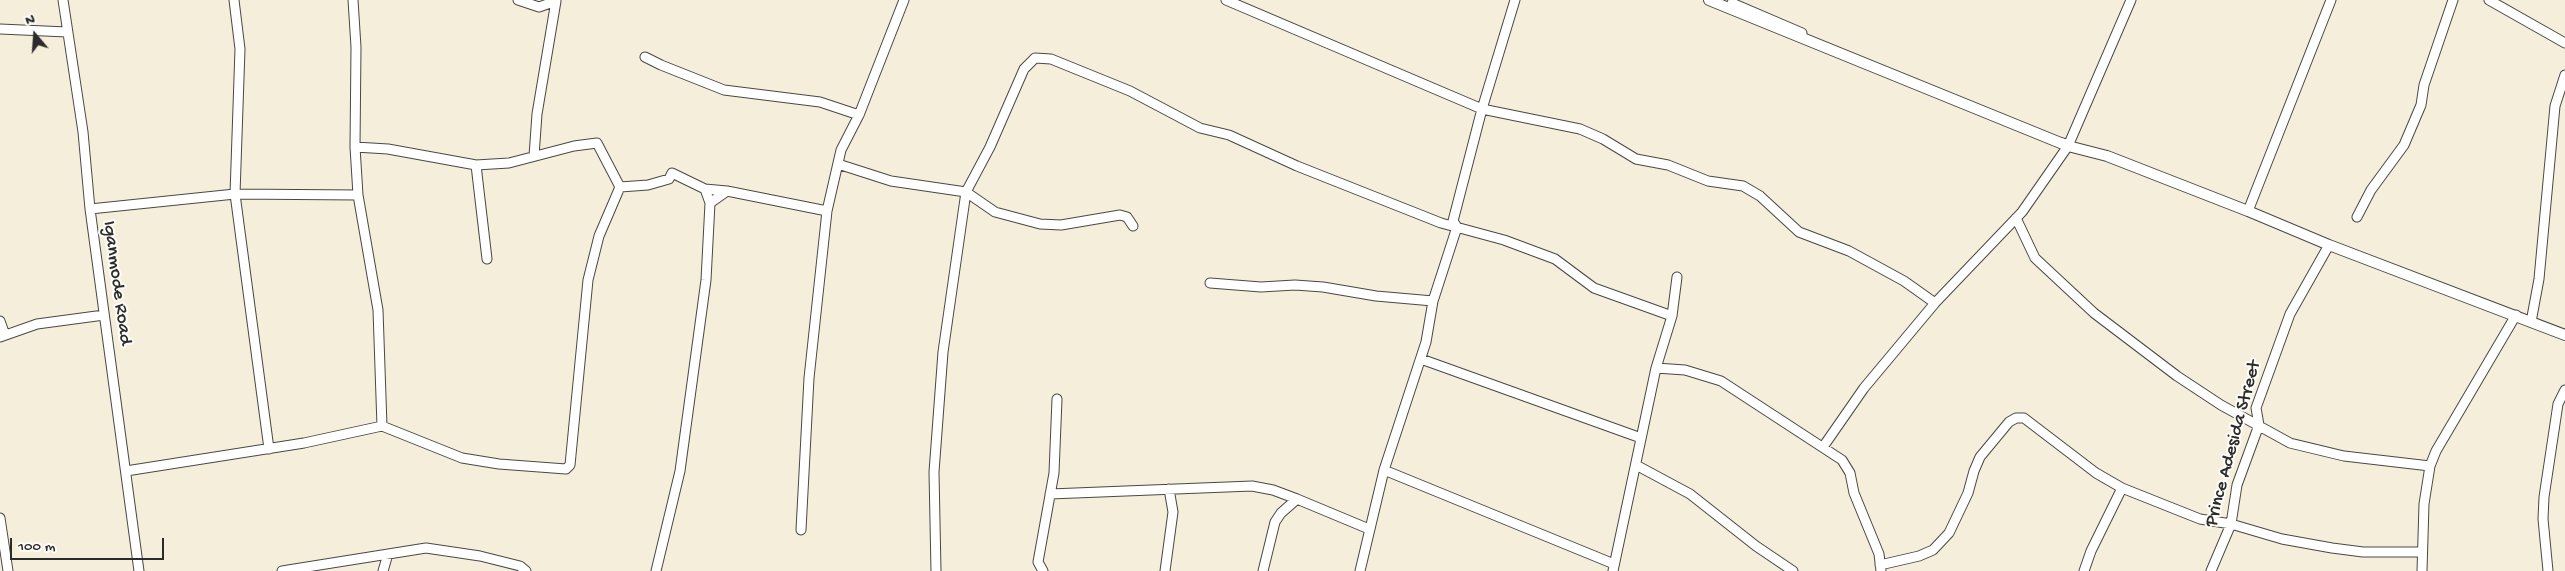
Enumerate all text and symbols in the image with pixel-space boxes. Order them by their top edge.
north arrow [10,10,60,60]
text: N [23,11,37,30]
street label: Iganmode Road [96,219,136,347]
street label: Prince Adesida Street [2201,358,2267,530]
scale bar [12,528,166,560]
text: 100 m [18,538,55,556]

